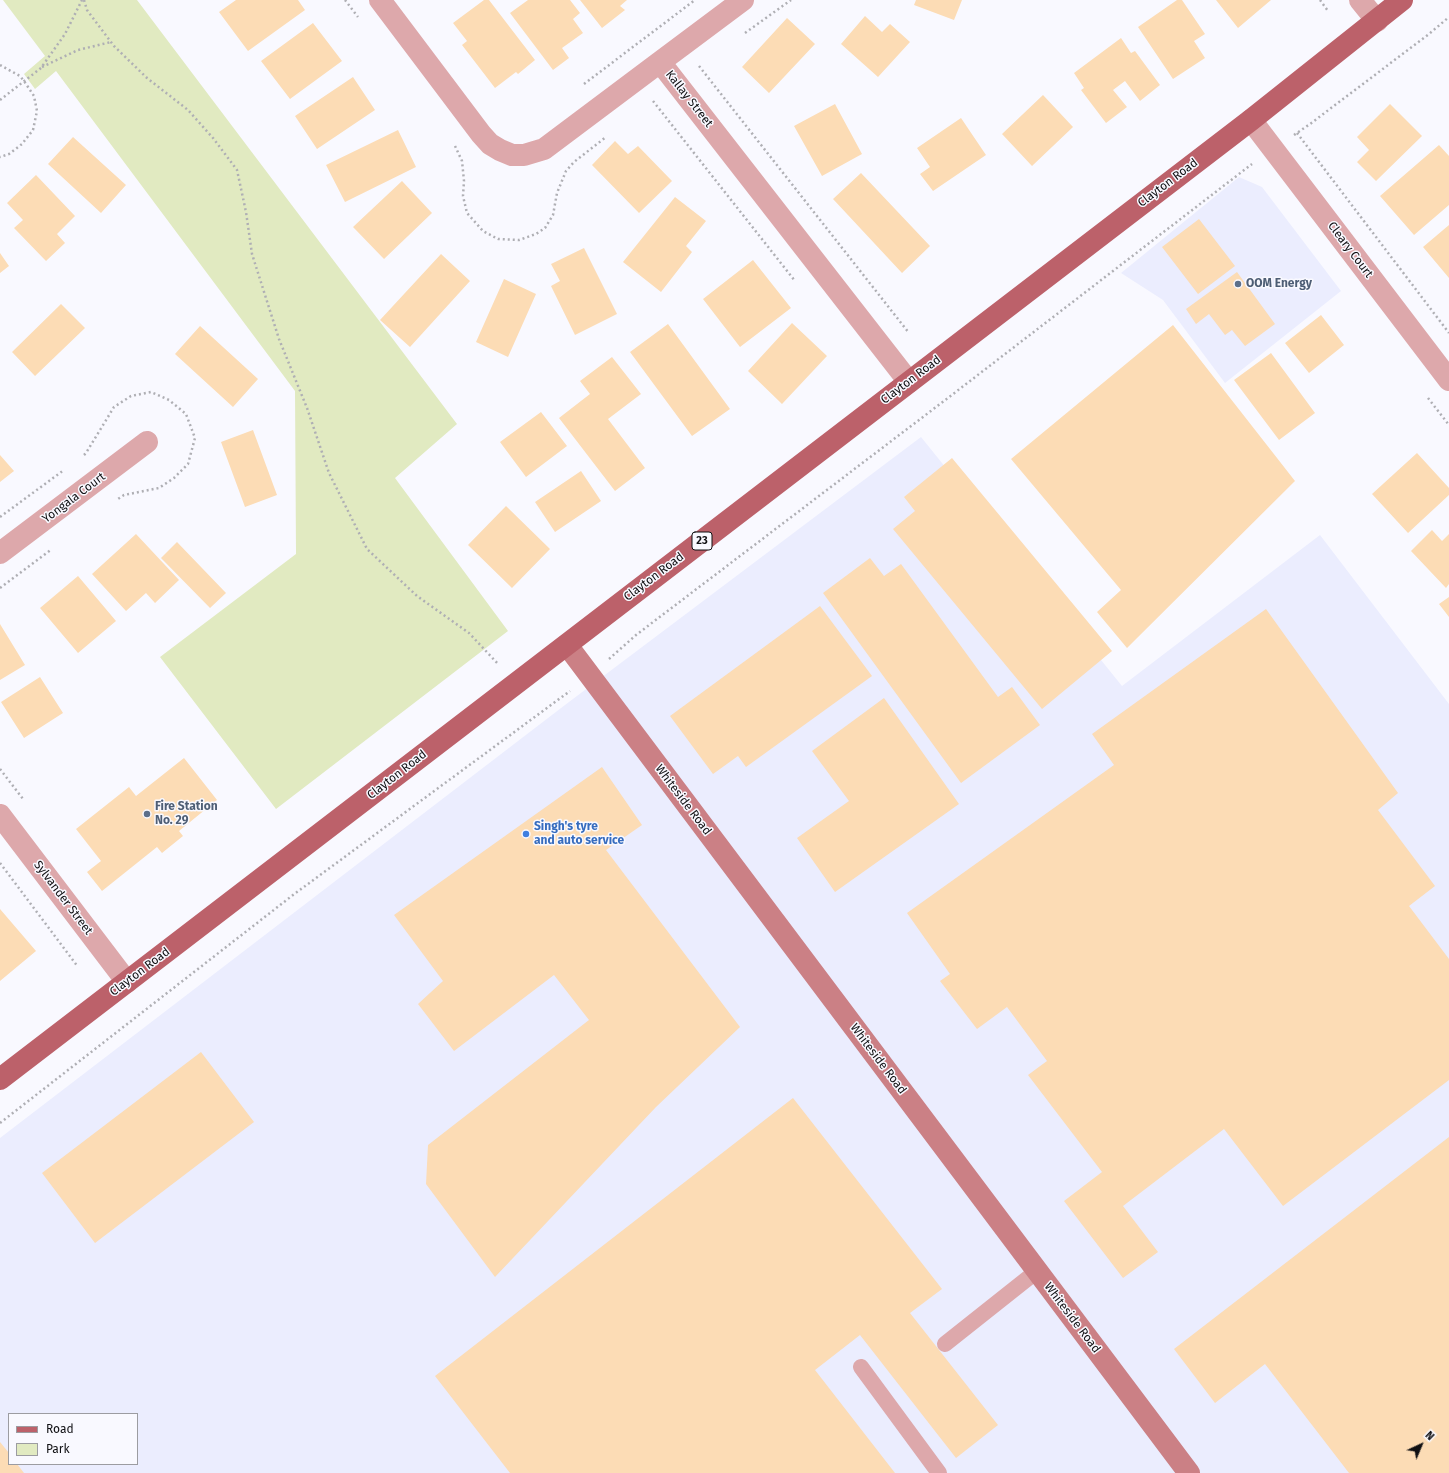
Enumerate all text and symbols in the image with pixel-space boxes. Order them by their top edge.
street label: Kallay Street [662,68,716,130]
street label: Clayton Road [1135,156,1201,210]
street label: Cleary Court [1324,219,1376,281]
place label: OOM Energy [1246,277,1312,291]
marker: OOM Energy [1233,279,1243,289]
street label: Clayton Road [878,353,944,407]
street label: Yongala Court [40,470,108,526]
road number: 23 [692,532,712,550]
street label: Clayton Road [621,550,687,604]
street label: Clayton Road [364,747,430,803]
street label: Whiteside Road [652,762,714,838]
place label: Fire Station No. 29 [155,800,218,828]
marker: Fire Station No. 29 [142,809,152,819]
place label: Singh's tyre and auto service [534,820,624,848]
marker: Singh's tyre and auto service [521,829,531,839]
street label: Sylvander Street [30,858,96,938]
street label: Clayton Road [107,945,173,999]
street label: Whiteside Road [847,1021,909,1097]
street label: Whiteside Road [1041,1280,1103,1356]
legend [8,1413,138,1465]
text: Road [46,1422,74,1436]
north arrow [1401,1425,1441,1465]
text: N [1423,1429,1437,1443]
text: Park [46,1442,70,1456]

